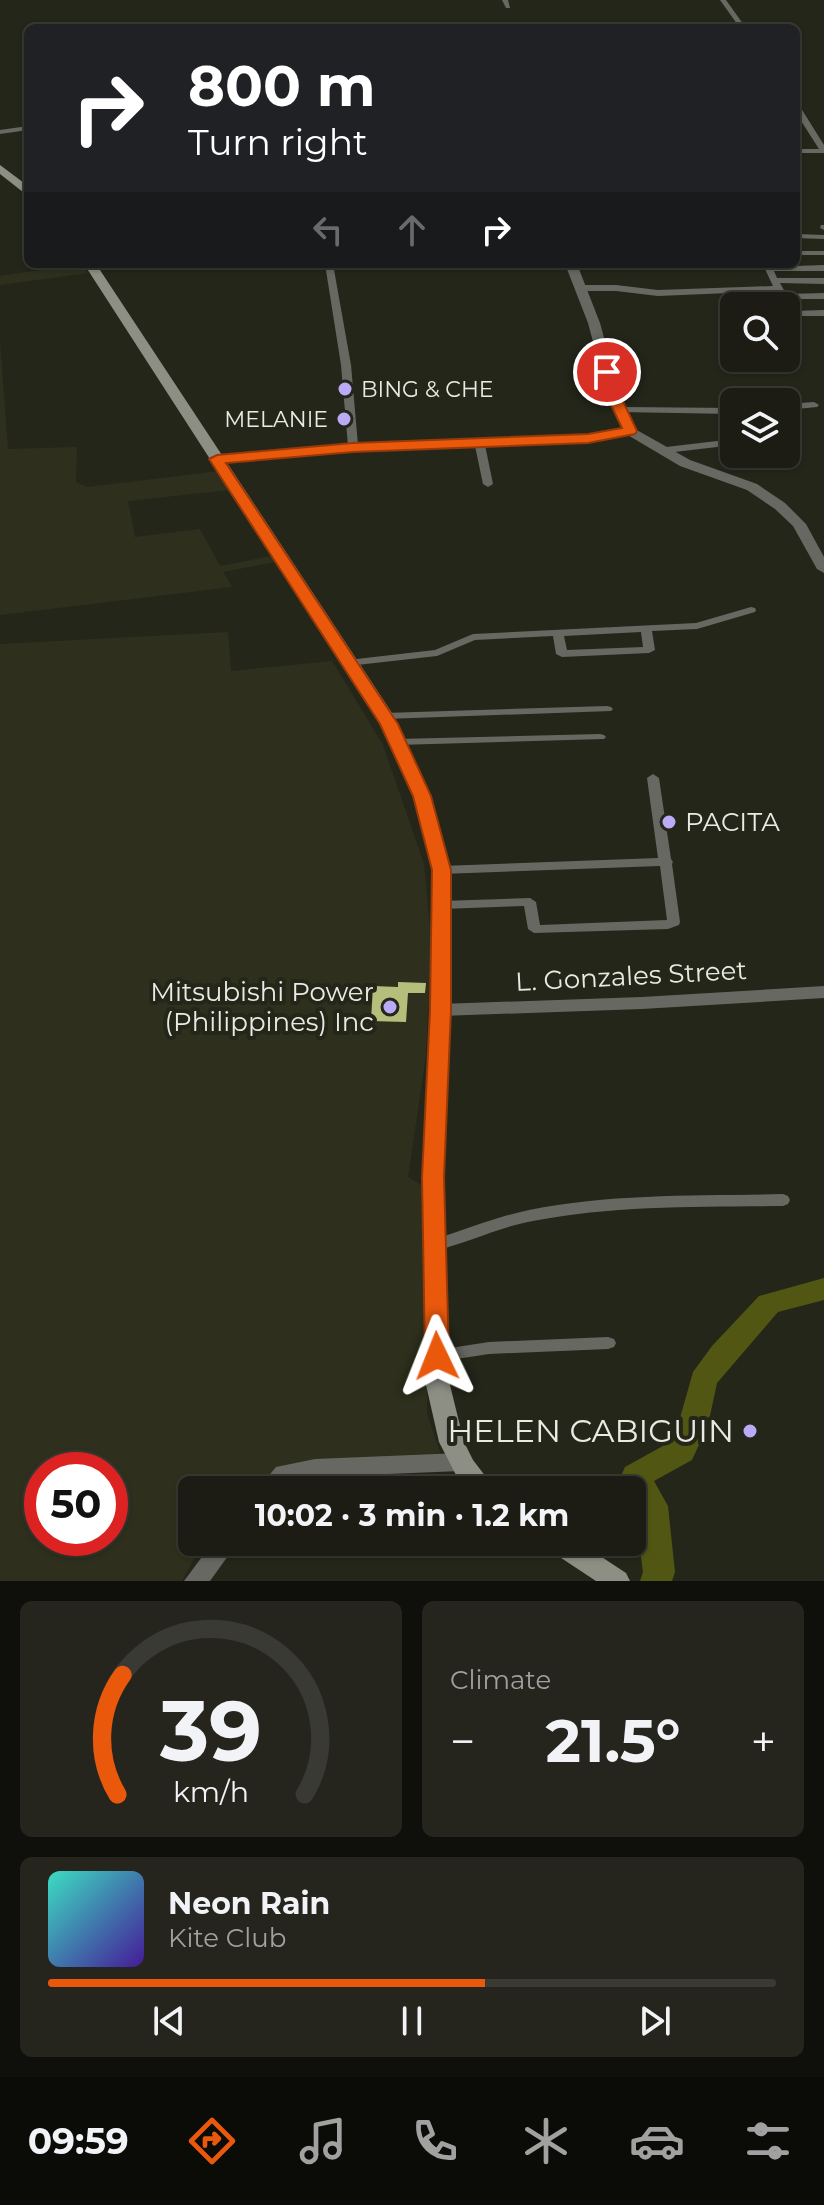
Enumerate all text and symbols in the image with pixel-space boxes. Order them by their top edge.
text: 800 m [188,52,376,120]
icon: right [56,56,160,160]
text: Turn right [188,120,368,164]
icon: left [306,208,350,252]
icon: ahead [390,208,434,252]
icon: right [474,208,518,252]
map controls [720,292,800,468]
button: search [720,292,800,372]
pin [573,338,641,406]
icon: arrive [585,350,629,394]
place label: BING & CHE [361,376,494,403]
marker: BING & CHE [336,380,354,398]
button: layers [720,388,800,468]
place label: MELANIE [224,406,328,433]
marker: MELANIE [335,410,353,428]
place label: PACITA [685,806,780,838]
marker: PACITA [660,813,678,831]
street label: L. Gonzales Street [514,954,748,998]
place label: Mitsubishi Power (Philippines) Inc [150,976,374,1038]
marker: Mitsubishi Power (Philippines) Inc [381,998,399,1016]
position arrow [395,1314,479,1398]
place label: HELEN CABIGUIN [447,1411,734,1450]
marker: HELEN CABIGUIN [741,1422,759,1440]
speed limit sign: 50 [24,1452,128,1556]
text: 10:02 · 3 min · 1.2 km [255,1497,569,1534]
text: Climate [450,1664,551,1696]
text: 39 [159,1680,262,1782]
text: 21.5° [545,1704,681,1777]
text: − [450,1714,475,1768]
text: + [751,1714,776,1768]
text: km/h [173,1774,249,1809]
text: Neon Rain [168,1885,330,1922]
text: Kite Club [168,1922,286,1954]
icon: previous [147,1999,191,2043]
icon: pause [390,1999,434,2043]
icon: next [633,1999,677,2043]
icon: directions [184,2113,240,2169]
icon: music [295,2113,351,2169]
icon: phone [407,2113,463,2169]
icon: climate [518,2113,574,2169]
icon: car [629,2113,685,2169]
icon: filters [740,2113,796,2169]
text: 09:59 [28,2119,129,2163]

